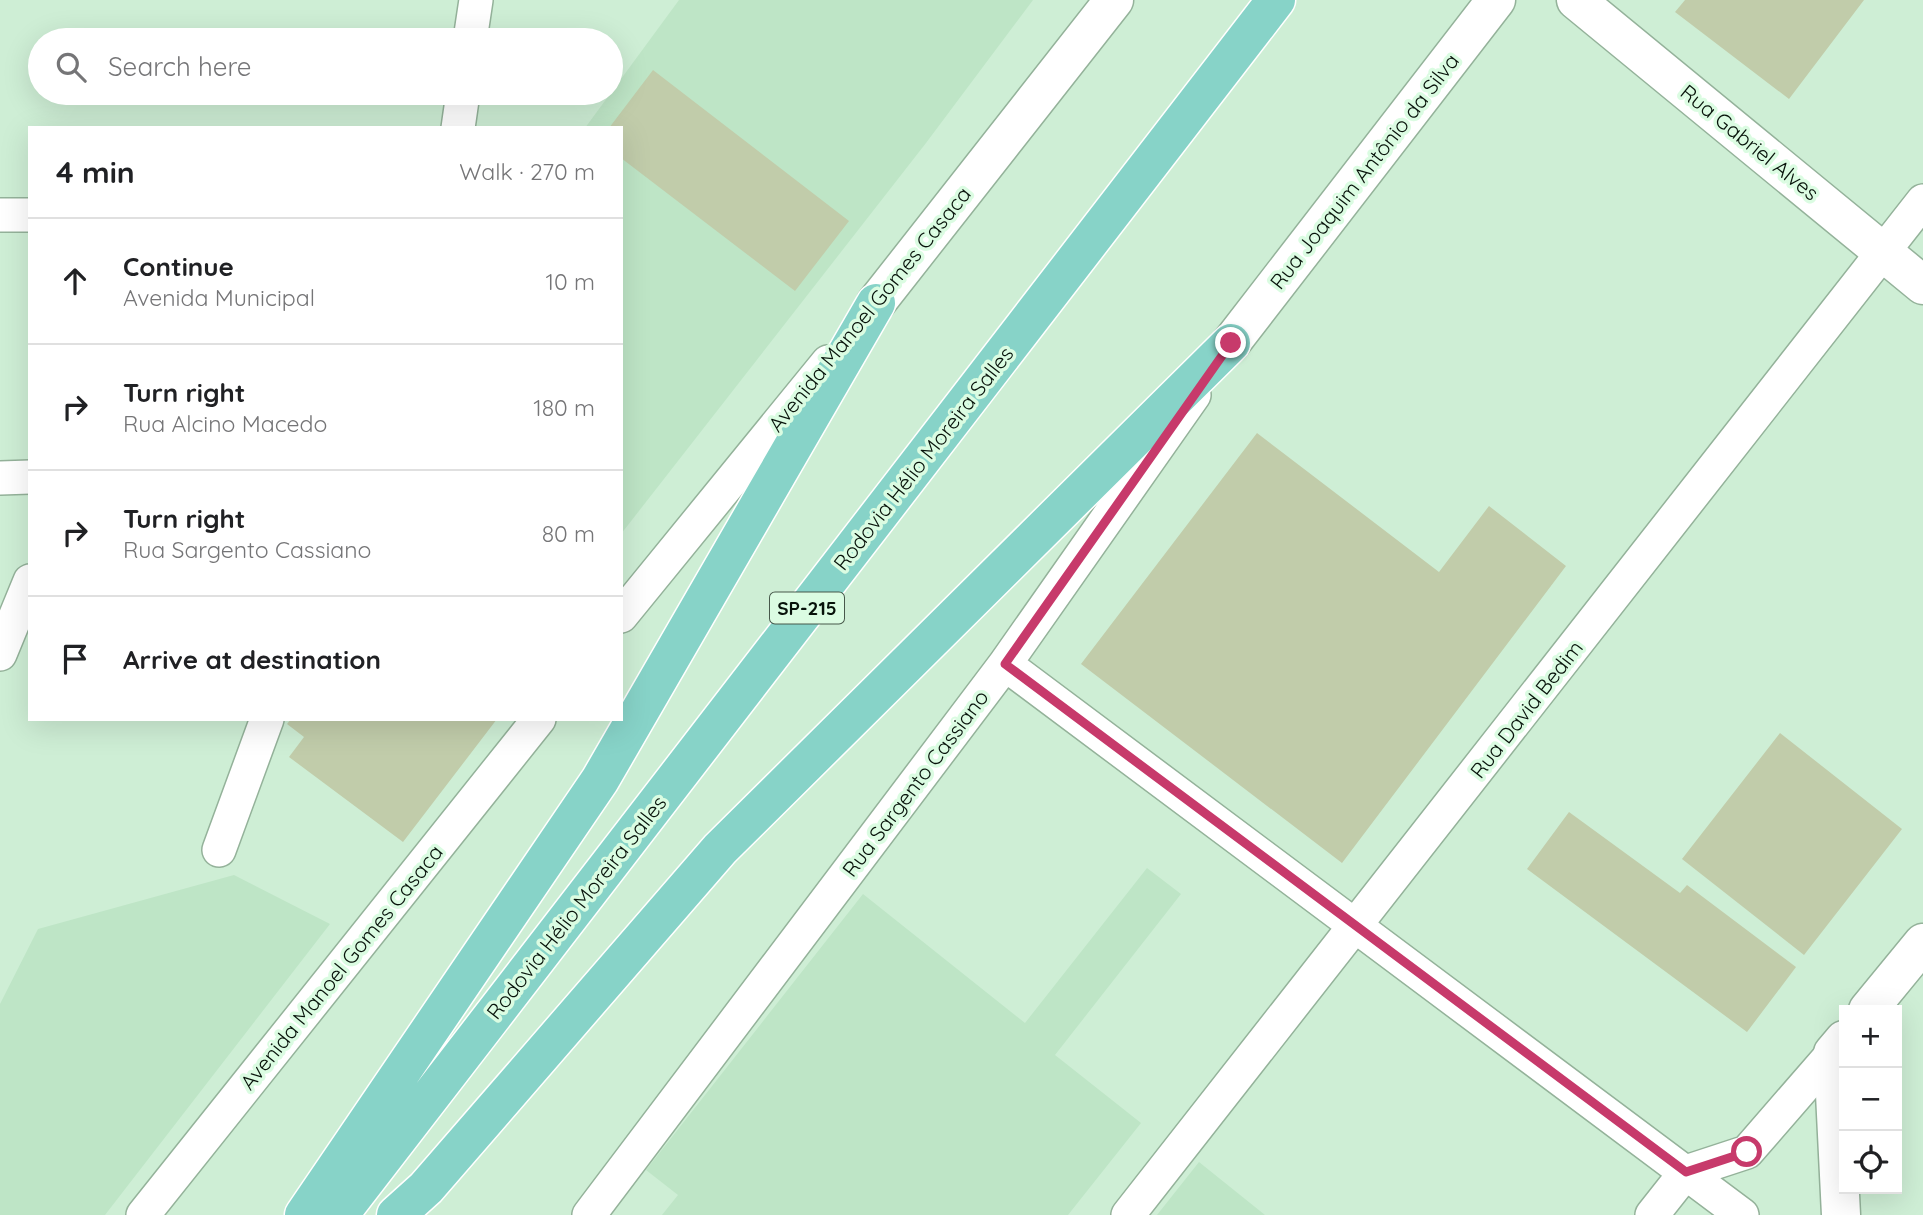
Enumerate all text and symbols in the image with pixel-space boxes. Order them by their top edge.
search box [28,28,623,105]
icon: search [52,48,90,86]
street label: Rua Joaquim Antônio da Silva [1264,48,1464,294]
text: Search here [108,50,252,83]
street label: Rua Gabriel Alves [1676,78,1824,206]
text: 4 min [56,153,135,191]
text: Walk · 270 m [459,157,595,186]
street label: Avenida Manoel Gomes Casaca [762,181,976,437]
text: Continue [123,250,234,283]
icon: ahead [56,262,94,300]
text: 10 m [546,267,595,296]
text: Avenida Municipal [123,283,315,312]
route end [1215,327,1246,358]
street label: Rodovia Hélio Moreira Salles [828,341,1018,575]
text: Turn right [123,376,245,409]
icon: right [56,388,94,426]
text: 180 m [533,393,595,422]
text: Rua Alcino Macedo [123,409,327,438]
text: Turn right [123,502,245,535]
icon: right [56,514,94,552]
text: 80 m [542,519,595,548]
text: Rua Sargento Cassiano [123,535,371,564]
road number: SP-215 [770,593,844,624]
street label: Rua David Bedim [1464,635,1588,783]
icon: arrive [56,640,94,678]
text: Arrive at destination [123,643,381,676]
street label: Rua Sargento Cassiano [836,685,994,881]
street label: Rodovia Hélio Moreira Salles [481,790,671,1024]
street label: Avenida Manoel Gomes Casaca [234,839,448,1095]
map controls [1839,1005,1902,1194]
button: + [1839,1005,1902,1068]
button: − [1839,1068,1902,1131]
button: locate [1839,1131,1902,1194]
route start [1731,1136,1762,1167]

